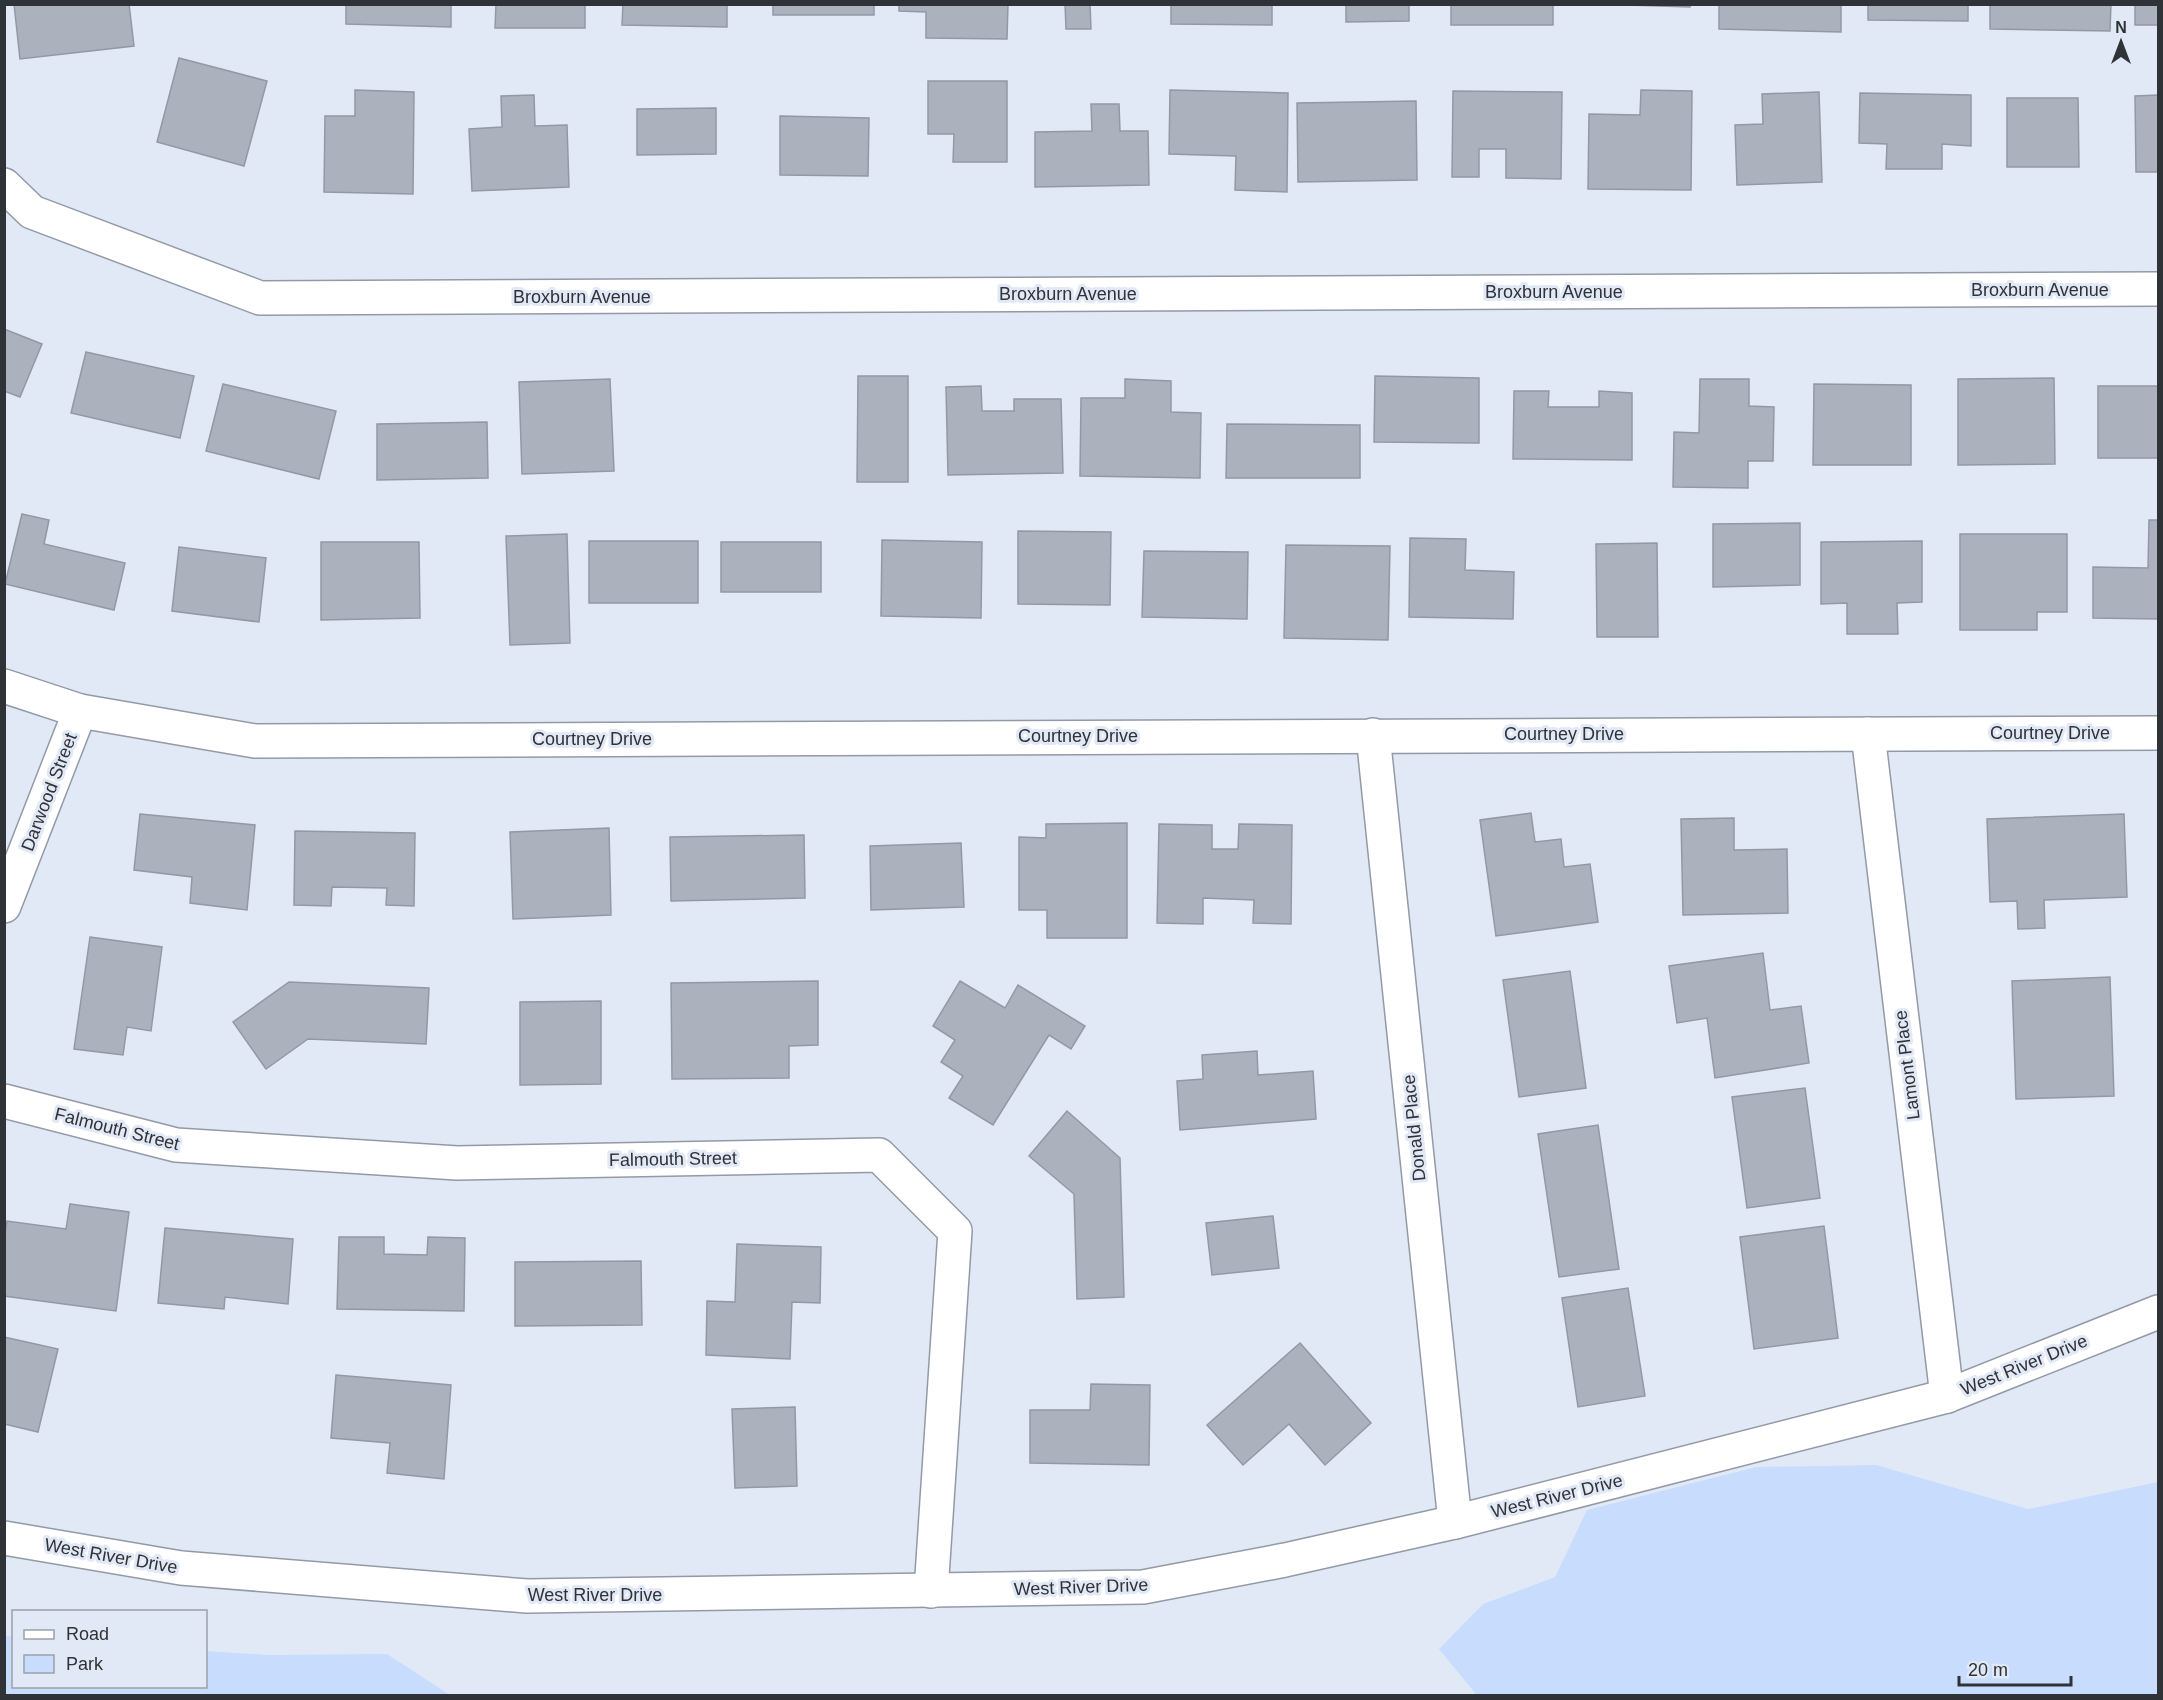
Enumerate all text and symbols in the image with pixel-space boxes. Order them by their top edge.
north arrow [2091,12,2151,72]
text: N [2115,19,2127,36]
street label: Broxburn Avenue [1971,280,2109,300]
street label: Broxburn Avenue [1485,282,1623,302]
street label: Broxburn Avenue [999,284,1137,304]
street label: Broxburn Avenue [513,287,651,307]
street label: Courtney Drive [1990,723,2110,743]
street label: Courtney Drive [1504,724,1624,744]
street label: Courtney Drive [1018,726,1138,746]
street label: Courtney Drive [532,729,652,749]
street label: Darwood Street [17,730,81,854]
street label: Lamont Place [1890,1009,1924,1121]
street label: Donald Place [1398,1074,1430,1182]
street label: Falmouth Street [52,1104,182,1154]
street label: Falmouth Street [609,1148,737,1170]
street label: West River Drive [1958,1331,2090,1399]
street label: West River Drive [1489,1470,1625,1522]
street label: West River Drive [43,1534,179,1578]
street label: West River Drive [1013,1575,1149,1599]
street label: West River Drive [528,1585,662,1605]
legend [12,1610,207,1688]
text: Road [66,1624,109,1644]
scale bar [1959,1649,2072,1687]
text: Park [66,1654,104,1674]
text: 20 m [1968,1660,2008,1680]

